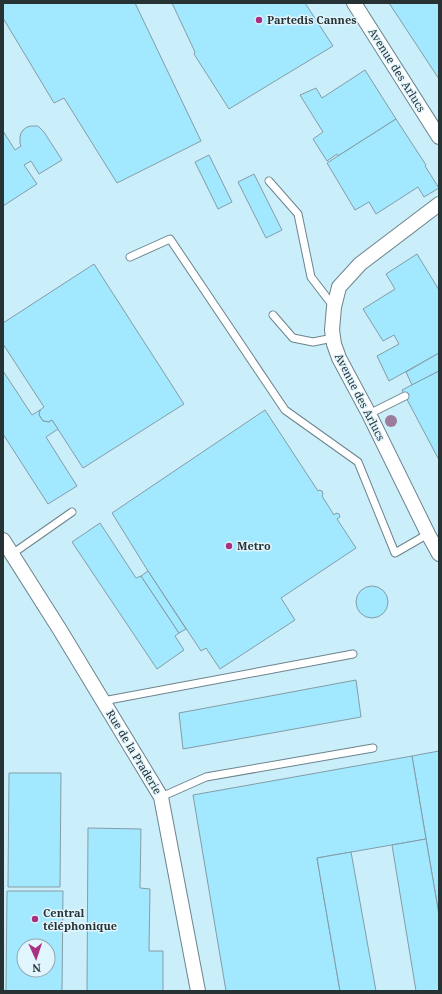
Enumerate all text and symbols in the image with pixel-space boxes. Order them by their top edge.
place label: Partedis Cannes [267,12,357,27]
marker: Partedis Cannes [254,15,264,25]
street label: Avenue des Arlucs [366,25,429,115]
street label: Avenue des Arlucs [332,350,389,443]
place label: Metro [237,538,271,553]
marker: Metro [224,541,234,551]
street label: Rue de la Praderie [103,707,166,797]
place label: Central téléphonique [43,905,117,933]
marker: Central téléphonique [30,914,40,924]
north arrow [16,938,56,978]
text: N [31,961,41,976]

